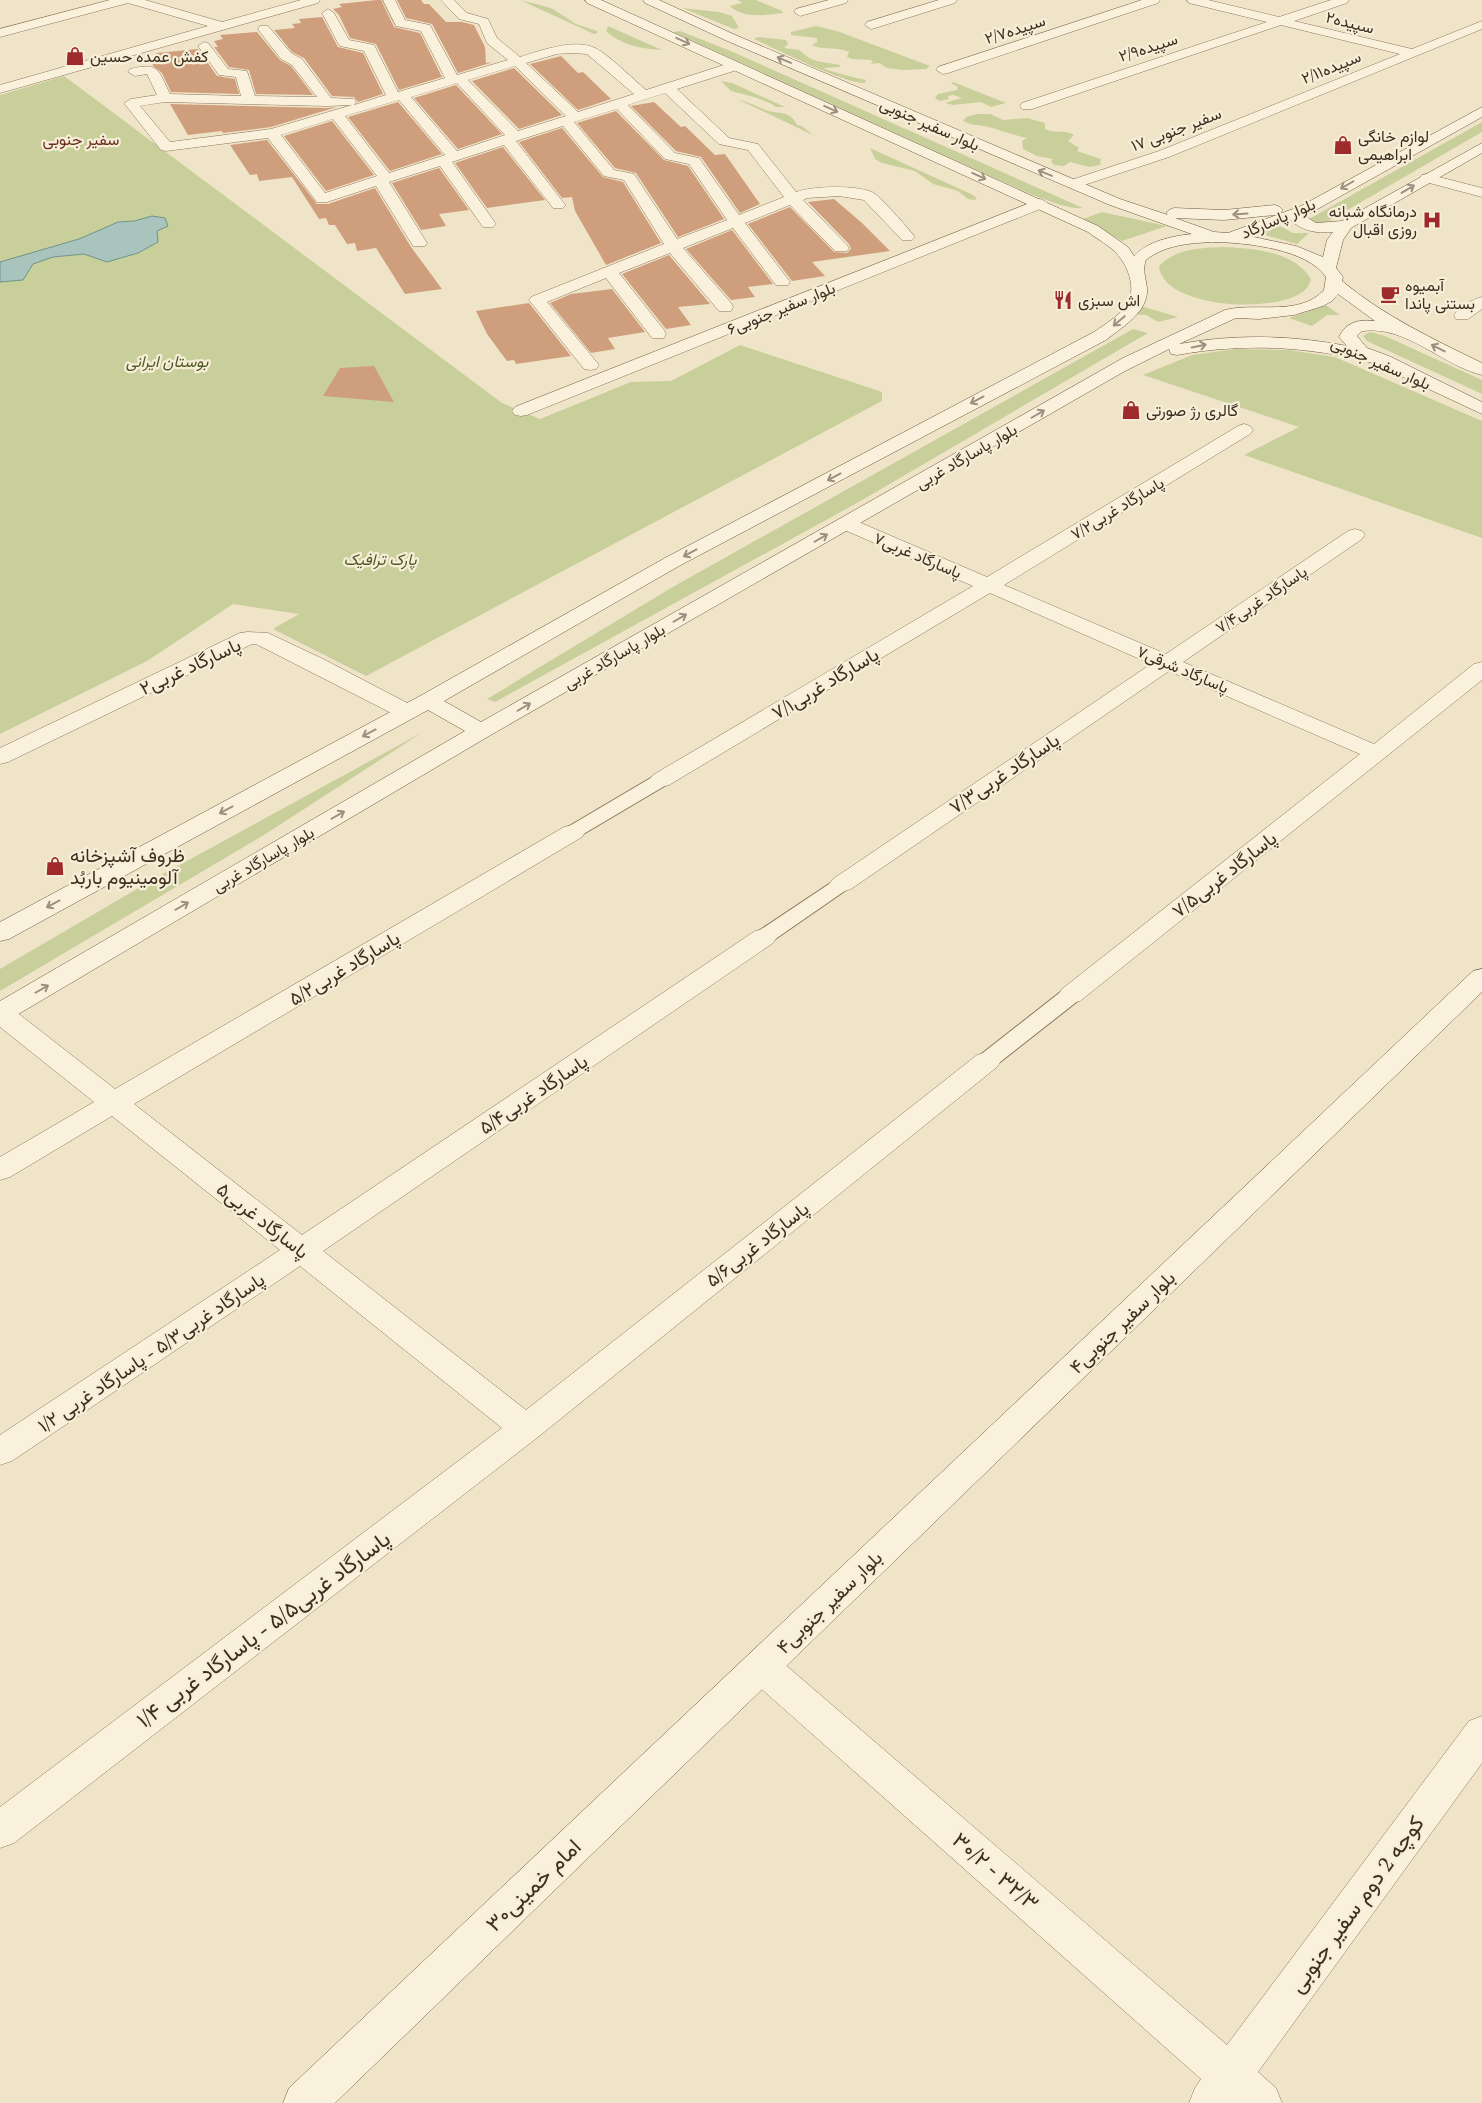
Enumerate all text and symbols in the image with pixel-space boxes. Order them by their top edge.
street label: سپیده۲ [1323,5,1376,41]
street label: سپیده۲/۷ [982,9,1049,51]
street label: سپیده۲/۹ [1116,27,1181,69]
one-way arrow [675,37,690,47]
shop icon: کفش عمده حسین [64,45,86,67]
place label: کفش عمده حسین [90,45,208,69]
street label: سپیده۲/۱۱ [1298,45,1365,91]
one-way arrow [777,55,792,65]
street label: بلوار سفیر جنوبی [876,92,983,158]
street label: سفیر جنوبی ۱۷ [1128,102,1225,158]
one-way arrow [823,105,838,114]
place label: لوازم خانگی ابراهیمی [1358,125,1429,167]
district label: سفیر جنوبی [43,128,119,152]
shop icon: لوازم خانگی ابراهیمی [1332,134,1354,156]
one-way arrow [1038,168,1053,177]
one-way arrow [971,172,986,182]
one-way arrow [1341,181,1355,191]
one-way arrow [1400,184,1414,194]
street label: بلوار پاسارگاد [1237,192,1319,245]
place label: درمانگاه شبانه روزی اقبال [1329,200,1417,242]
hospital icon: درمانگاه شبانه روزی اقبال [1421,209,1443,231]
one-way arrow [1232,210,1248,219]
place label: آبمیوه بستنی پاندا [1405,274,1475,316]
street label: بلوار سفیر جنوبی۶ [724,276,839,342]
cafe icon: آبمیوه بستنی پاندا [1379,283,1401,305]
restaurant icon: اش سبزی [1052,289,1074,311]
place label: اش سبزی [1078,289,1140,313]
one-way arrow [1112,316,1125,327]
street label: بلوار سفیر جنوبی [1327,331,1434,397]
one-way arrow [1191,340,1207,350]
one-way arrow [1431,343,1446,353]
park label: بوستان ایرانی [126,350,209,374]
one-way arrow [969,395,984,405]
shop icon: گالری رژ صورتی [1120,399,1142,421]
place label: گالری رژ صورتی [1146,399,1238,423]
one-way arrow [1031,408,1045,418]
street label: بلوار پاسارگاد غربی [911,418,1022,496]
street label: پاسارگاد غربی۷/۲ [1066,471,1169,546]
one-way arrow [826,472,841,482]
street label: پاسارگاد غربی۷ [870,527,965,585]
one-way arrow [814,533,828,543]
park label: پارک ترافیک [344,548,417,572]
one-way arrow [683,549,698,558]
street label: پاسارگاد غربی۷/۴ [1211,560,1312,639]
one-way arrow [673,613,687,623]
street label: بلوار پاسارگاد غربی [559,618,670,696]
street label: پاسارگاد غربی۲ [135,631,246,704]
street label: پاسارگاد شرقی۷ [1133,640,1232,700]
street label: پاسارگاد غربی۷/۱ [767,641,885,728]
one-way arrow [516,702,530,712]
street label: پاسارگاد غربی۷/۳ [944,726,1066,822]
one-way arrow [362,728,377,738]
one-way arrow [219,805,234,815]
one-way arrow [330,810,344,820]
street label: بلوار پاسارگاد غربی [208,821,319,899]
street label: پاسارگاد غربی۷/۵ [1166,825,1284,926]
place label: ظروف آشپزخانه آلومینیوم باربُد [70,842,185,893]
shop icon: ظروف آشپزخانه آلومینیوم باربُد [44,855,66,877]
one-way arrow [45,899,60,909]
one-way arrow [175,901,189,911]
street label: پاسارگاد غربی۵/۲ [284,925,406,1014]
one-way arrow [34,983,49,993]
street label: پاسارگاد غربی۵/۴ [473,1048,594,1143]
street label: پاسارگاد غربی۵ [210,1176,315,1267]
street label: پاسارگاد غربی۵/۶ [700,1195,816,1295]
street label: بلوار سفیر جنوبی۴ [1063,1265,1183,1381]
street label: پاسارگاد غربی۵/۳ - پاسارگاد غربی ۱/۲ [32,1266,271,1440]
street label: پاسارگاد غربی۵/۵ - پاسارگاد غربی ۱/۴ [130,1524,398,1737]
street label: بلوار سفیر جنوبی۴ [770,1545,890,1661]
street label: کوچه 2 دوم سفیر جنوبی [1281,1809,1433,2000]
street label: ۳۰/۲ - ۳۲/۳ [944,1825,1046,1919]
street label: امام خمینی۳۰ [479,1832,589,1940]

